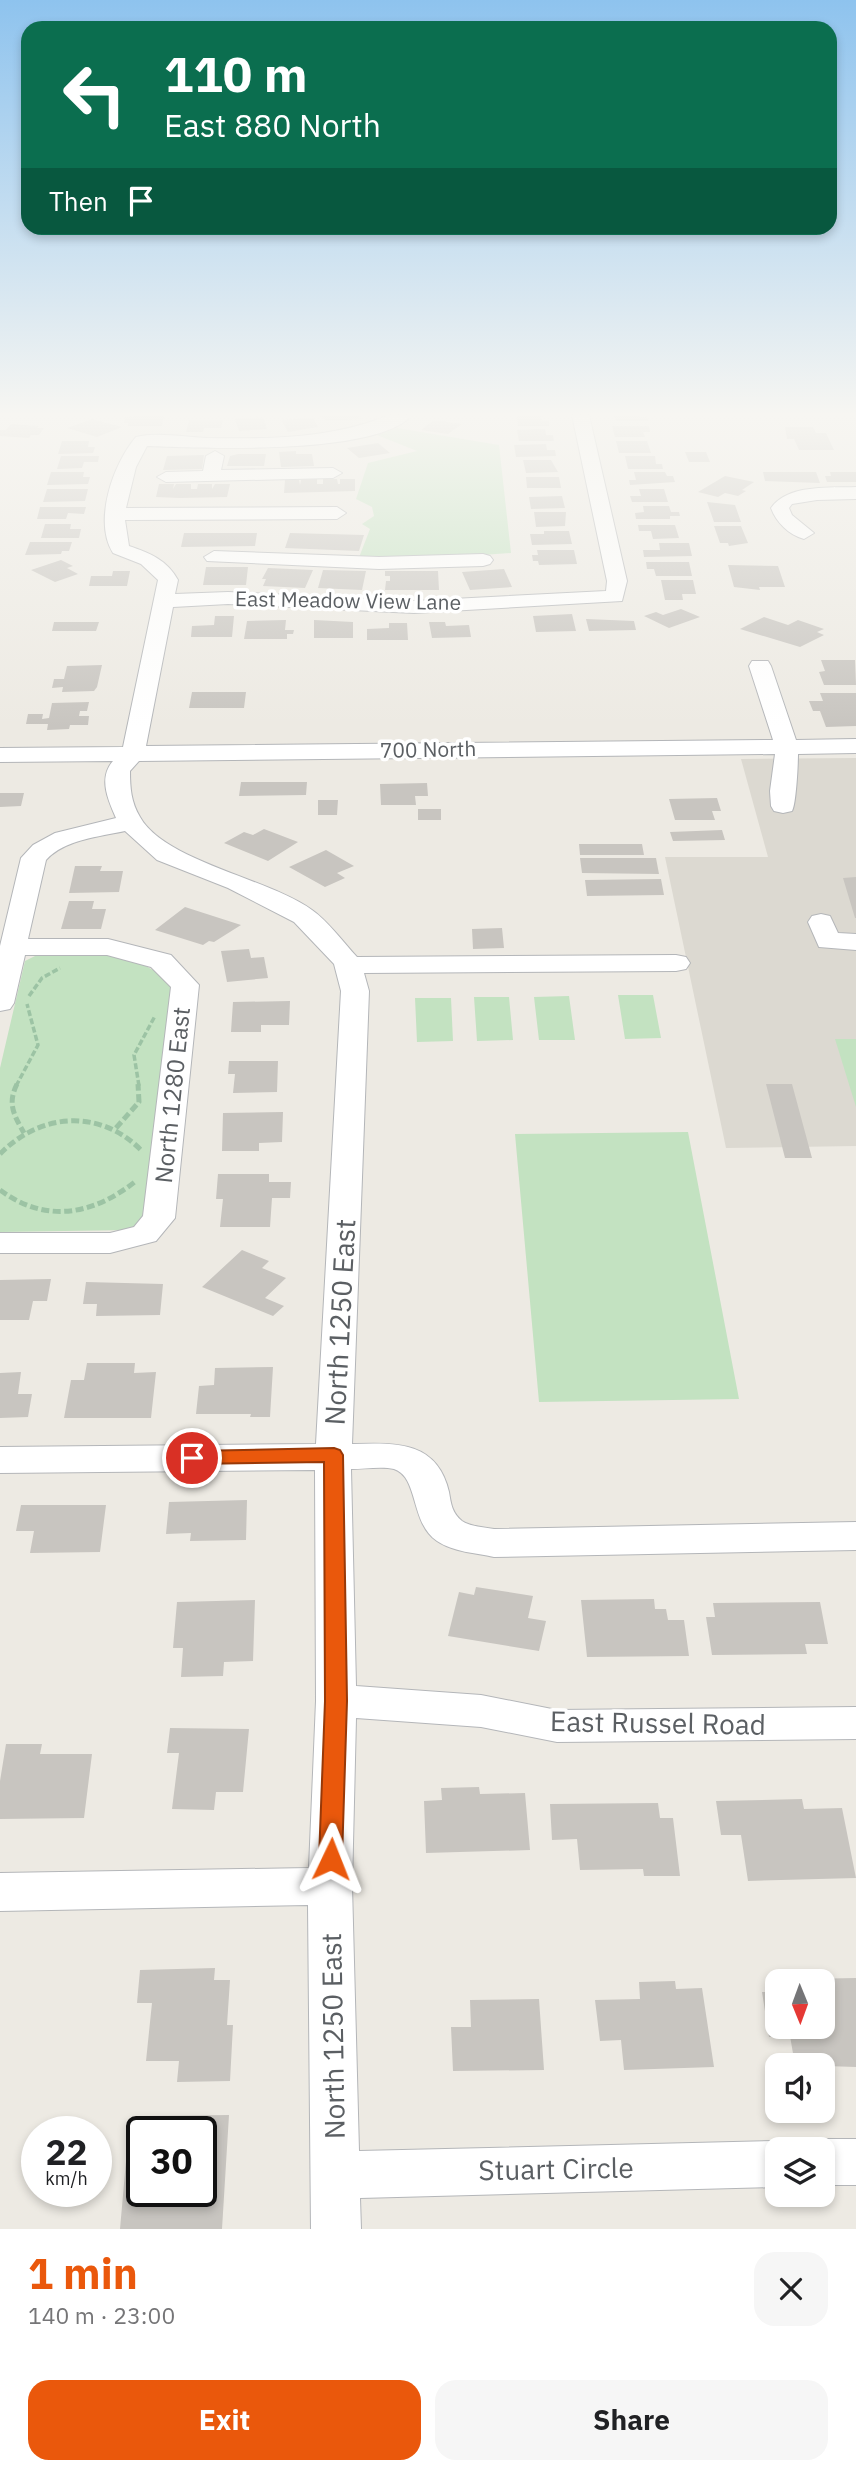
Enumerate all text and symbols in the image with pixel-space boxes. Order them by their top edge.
text: 110 m [164,42,308,105]
icon: left [49,49,140,140]
text: East 880 North [164,104,381,146]
icon: arrive [122,182,160,220]
text: Then [49,184,108,218]
street label: East Meadow View Lane [235,584,461,616]
street label: 700 North [380,734,476,764]
street label: North 1280 East [147,1005,197,1185]
street label: North 1250 East [316,1218,363,1426]
pin [162,1428,222,1488]
icon: arrive [173,1439,211,1477]
street label: East Russel Road [550,1702,766,1743]
position arrow [294,1822,368,1896]
street label: North 1250 East [312,1932,353,2140]
north arrow [765,1969,835,2039]
map controls [765,1969,835,2207]
button: sound [765,2053,835,2123]
speed limit sign: 30 [126,2116,217,2207]
text: 22 [45,2129,88,2175]
button: layers [765,2137,835,2207]
street label: Stuart Circle [478,2149,634,2188]
text: km/h [45,2167,88,2190]
text: 1 min [28,2246,138,2301]
button: close [754,2252,828,2326]
text: 140 m · 23:00 [28,2300,175,2330]
button: Exit [28,2380,421,2460]
button: Share [435,2380,828,2460]

